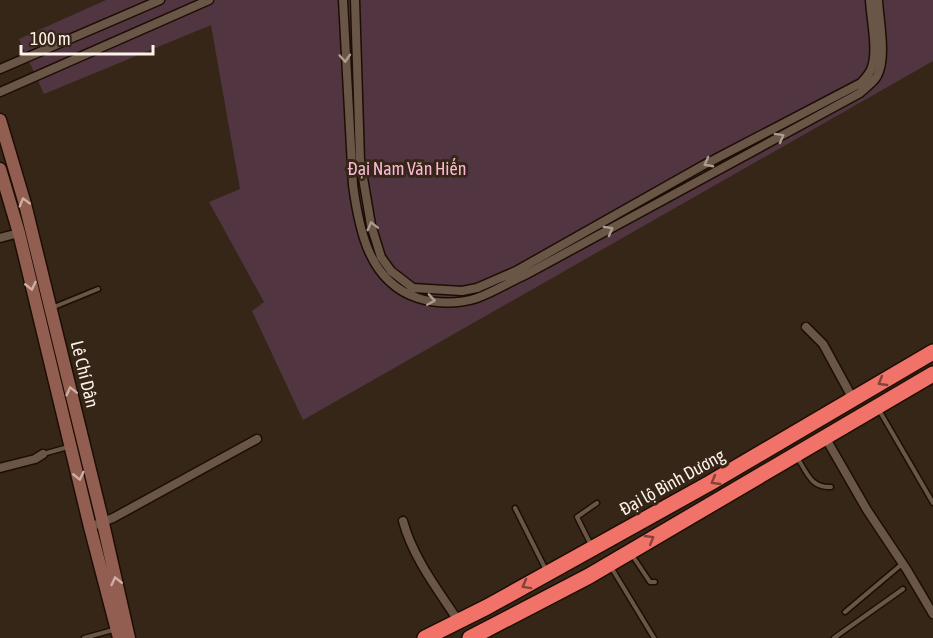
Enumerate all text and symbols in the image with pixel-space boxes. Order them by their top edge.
scale bar [21,18,153,56]
text: 100 m [30,28,71,49]
one-way arrow [339,54,352,63]
one-way arrow [774,133,784,144]
one-way arrow [703,156,714,167]
park label: Đại Nam Văn Hiến [348,157,466,179]
one-way arrow [19,197,31,208]
one-way arrow [366,221,379,231]
one-way arrow [602,226,613,237]
one-way arrow [24,281,37,291]
one-way arrow [426,294,435,306]
street label: Lê Chí Dân [67,338,103,410]
one-way arrow [878,374,888,386]
one-way arrow [65,386,78,396]
street label: Đại lộ Bình Dương [616,444,728,520]
one-way arrow [71,470,84,480]
one-way arrow [710,474,721,485]
one-way arrow [644,535,654,547]
one-way arrow [110,576,123,586]
one-way arrow [521,578,532,590]

